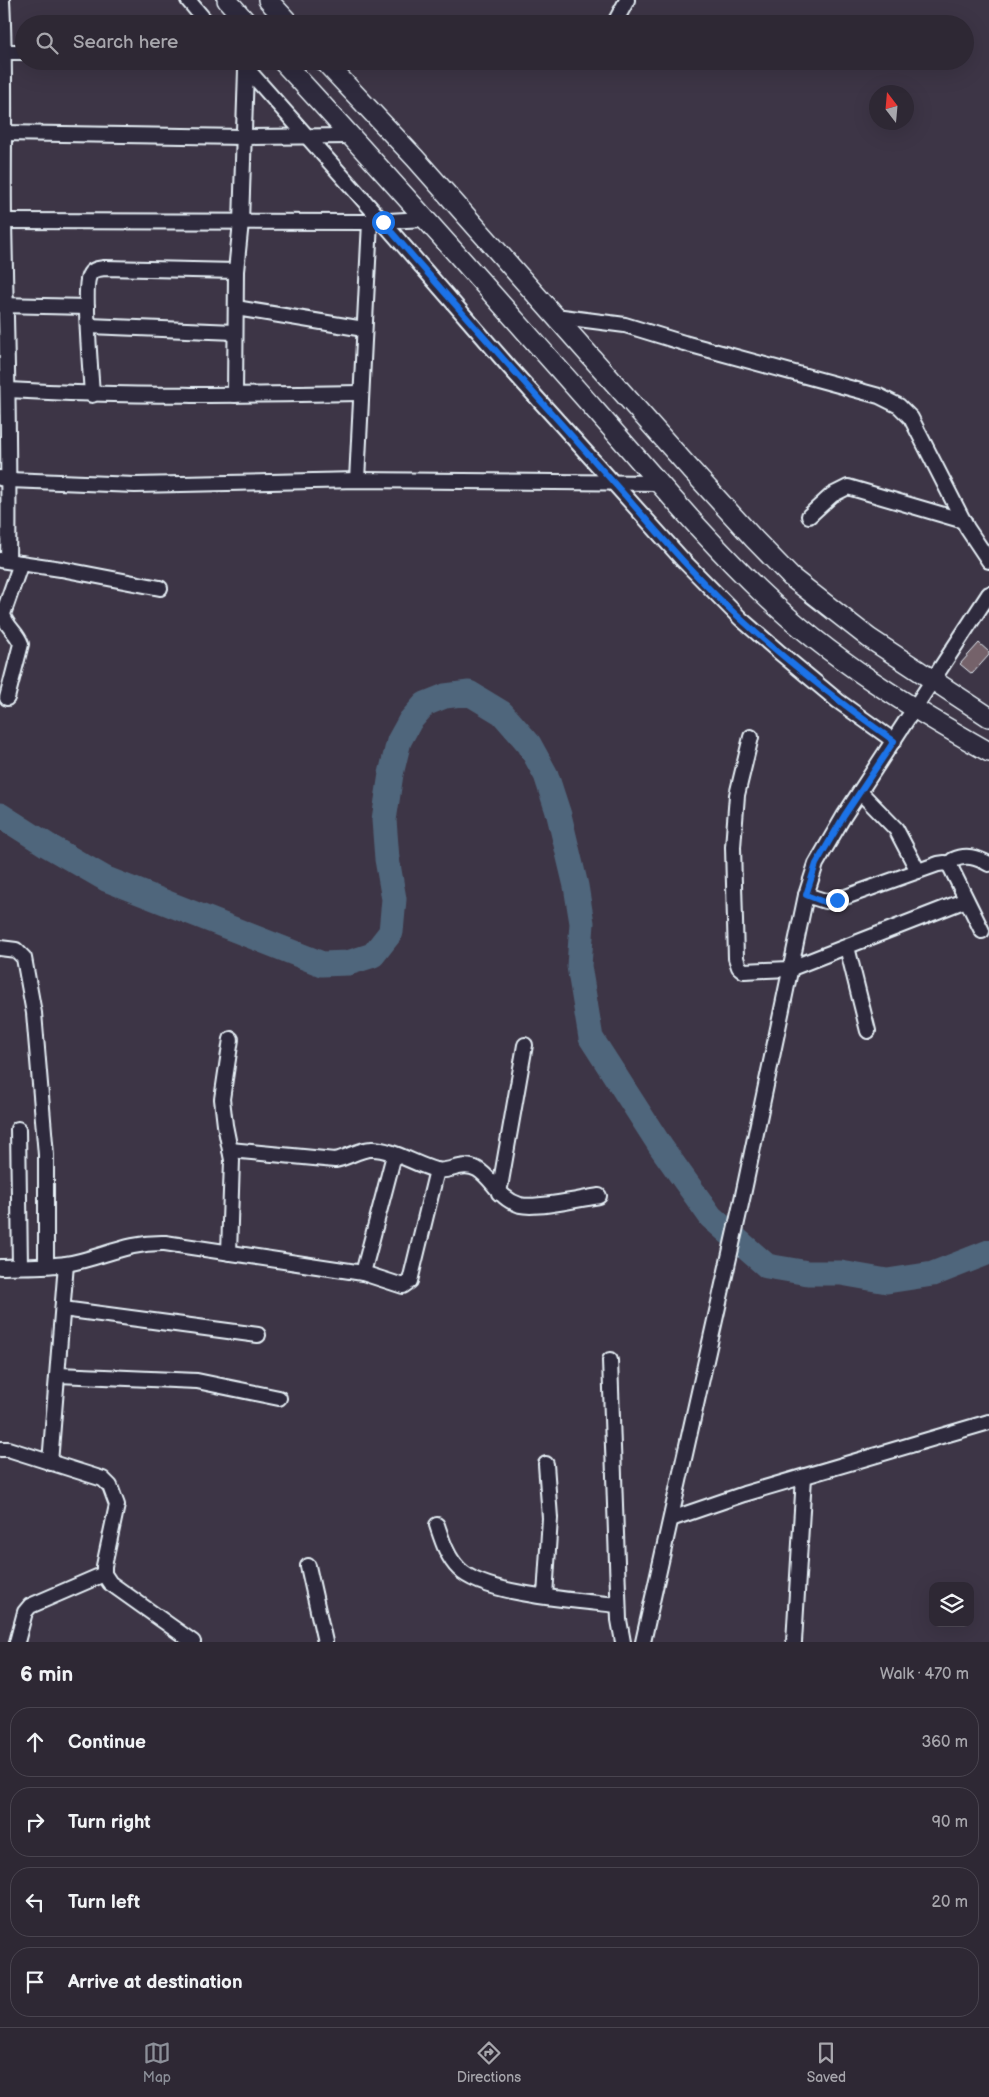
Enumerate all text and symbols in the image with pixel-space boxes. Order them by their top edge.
search box [15,15,974,70]
icon: search [33,29,61,57]
text: Search here [73,31,178,54]
north arrow [869,85,914,130]
route start [372,211,395,234]
route end [826,889,849,912]
map controls [929,1582,974,1627]
button: layers [929,1582,974,1627]
text: 6 min [20,1662,73,1687]
text: Walk · 470 m [880,1665,969,1684]
icon: ahead [21,1728,49,1756]
text: Continue [68,1731,146,1754]
text: 360 m [921,1733,968,1752]
icon: right [21,1808,49,1836]
text: Turn right [68,1811,151,1834]
text: 90 m [932,1813,968,1832]
icon: left [21,1888,49,1916]
text: Turn left [68,1891,140,1914]
text: 20 m [932,1893,968,1912]
icon: arrive [21,1968,49,1996]
text: Arrive at destination [68,1971,243,1994]
tab: Map [143,2039,171,2086]
tab: Directions [457,2039,521,2086]
tab: Saved [807,2039,846,2086]

